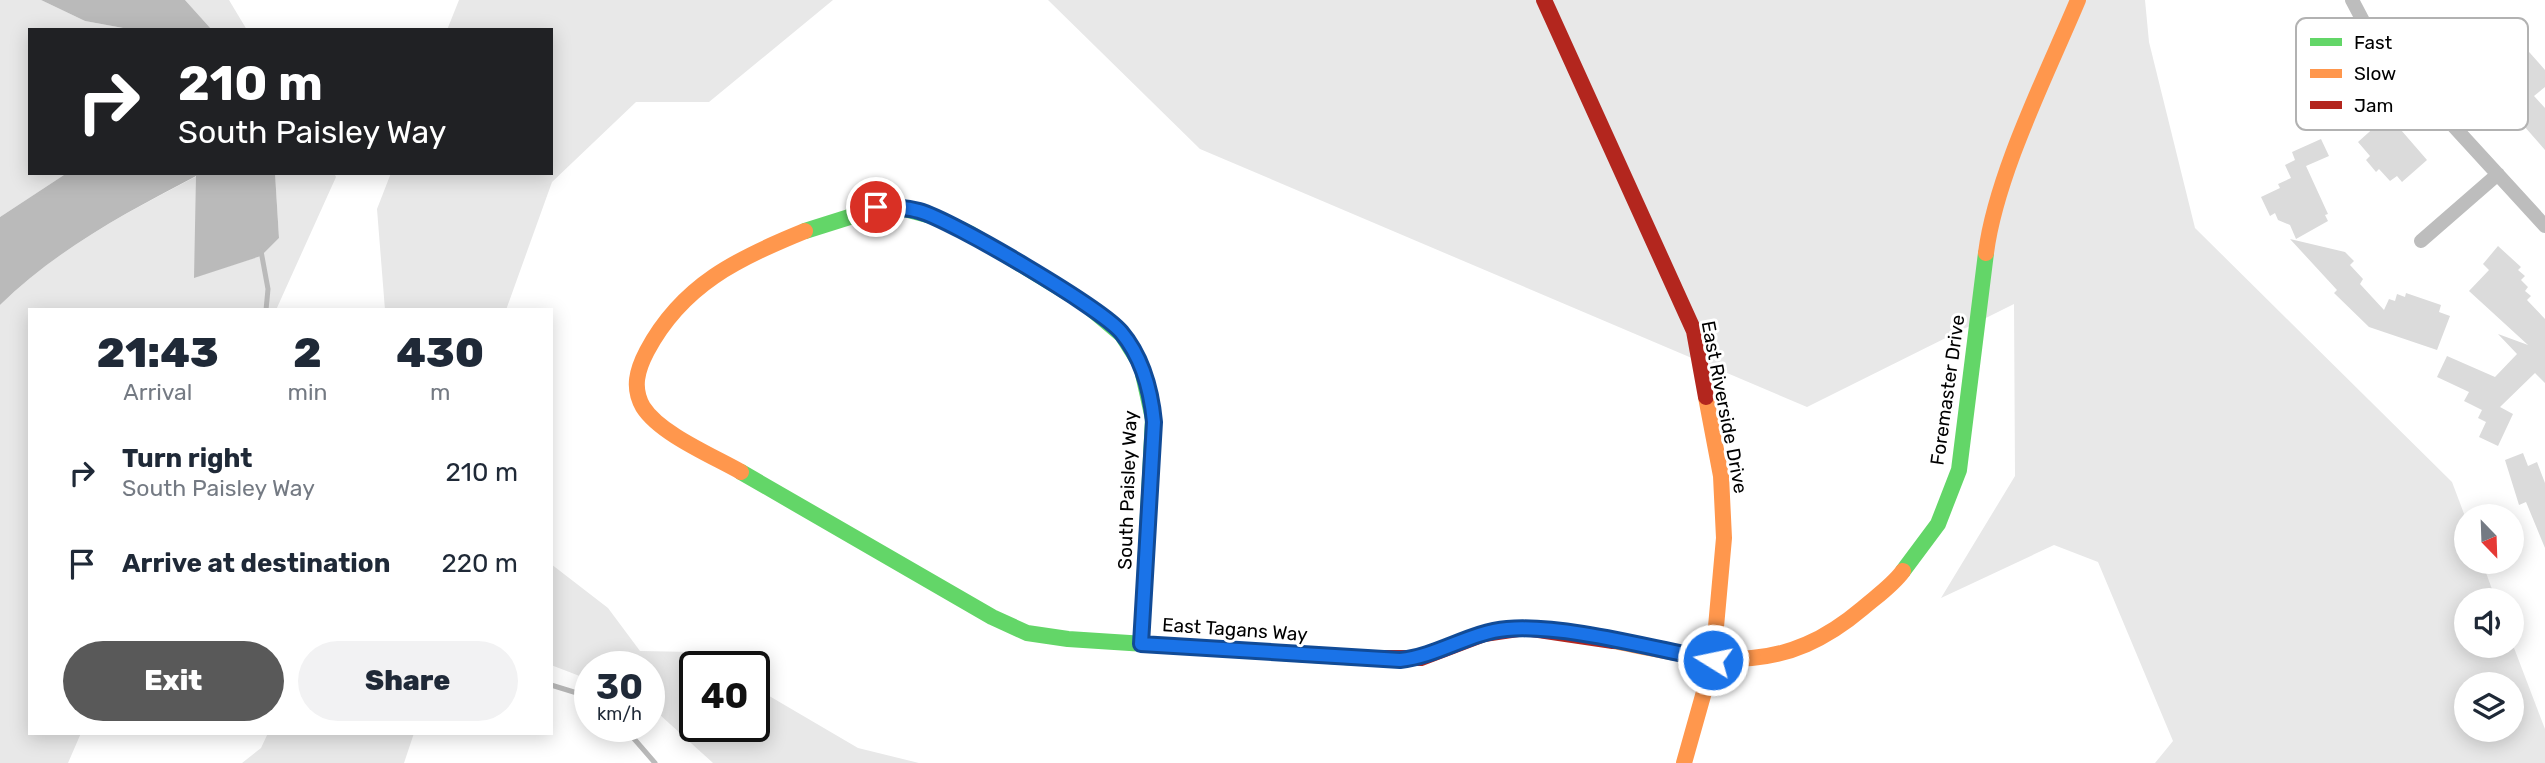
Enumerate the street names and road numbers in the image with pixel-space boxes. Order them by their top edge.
street label: Foremaster Drive [1926,313,1969,467]
street label: East Riverside Drive [1696,319,1753,495]
street label: South Paisley Way [1113,410,1142,570]
street label: East Tagans Way [1161,613,1309,646]

